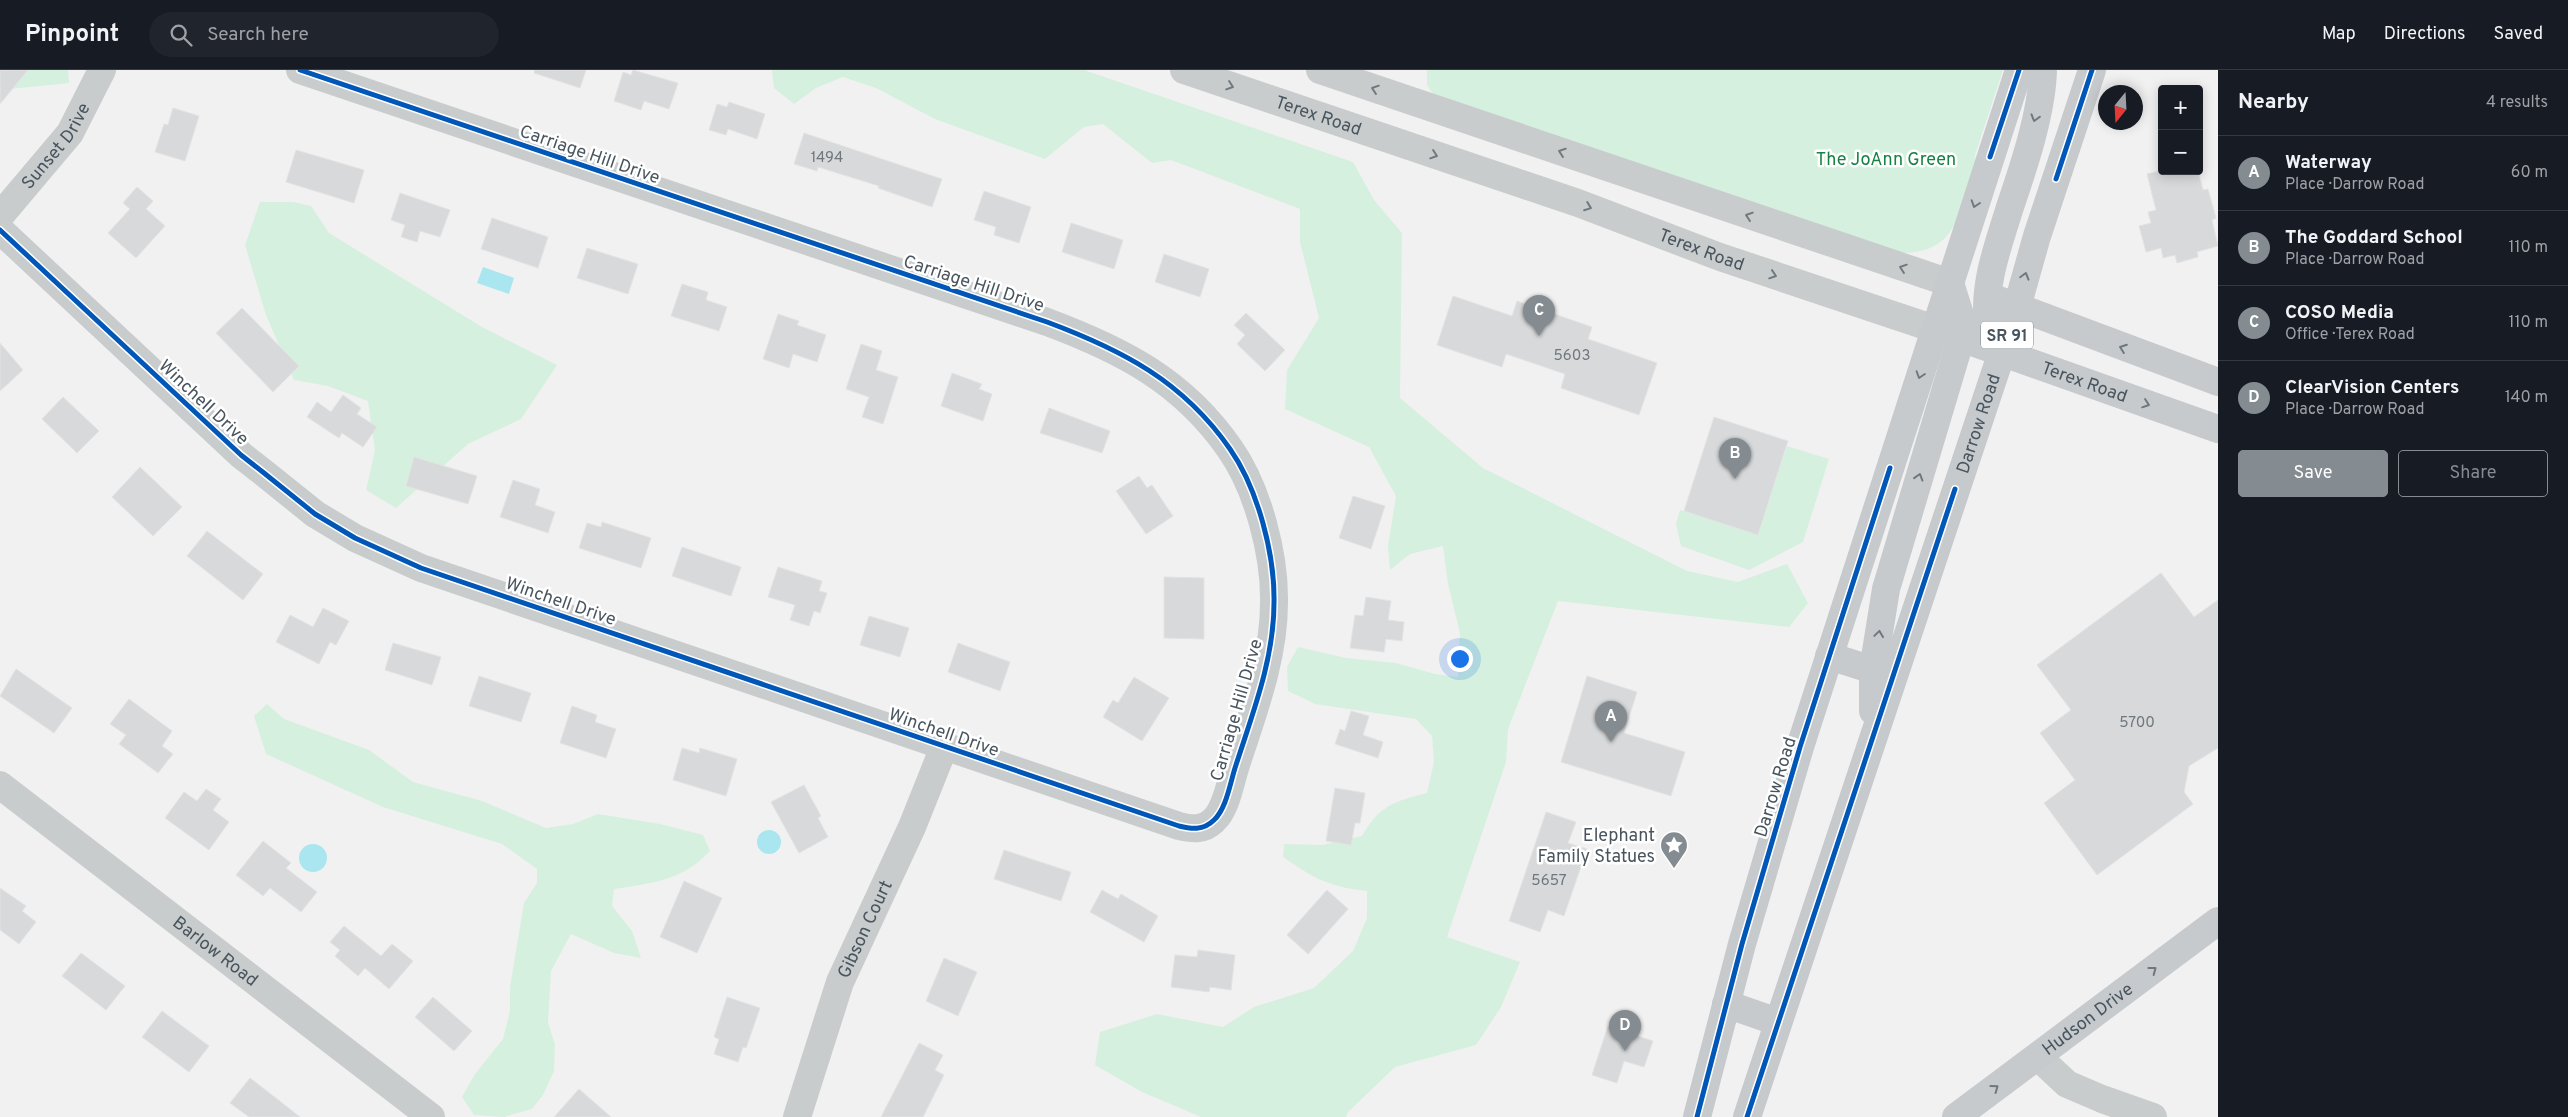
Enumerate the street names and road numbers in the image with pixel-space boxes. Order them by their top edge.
street label: Terex Road [1272,92,1364,142]
street label: Sunset Drive [17,99,96,195]
street label: Carriage Hill Drive [516,121,663,190]
street label: Terex Road [1655,225,1747,277]
street label: Carriage Hill Drive [900,251,1047,318]
road number: SR 91 [1981,322,2033,348]
street label: Winchell Drive [153,355,253,451]
street label: Terex Road [2038,357,2130,409]
street label: Darrow Road [1952,371,2007,477]
street label: Winchell Drive [502,573,619,632]
street label: Carriage Hill Drive [1206,637,1269,784]
street label: Winchell Drive [885,704,1002,763]
street label: Darrow Road [1750,734,1803,840]
street label: Gibson Court [833,877,899,983]
street label: Barlow Road [167,912,262,992]
street label: Hudson Drive [2038,978,2138,1062]

